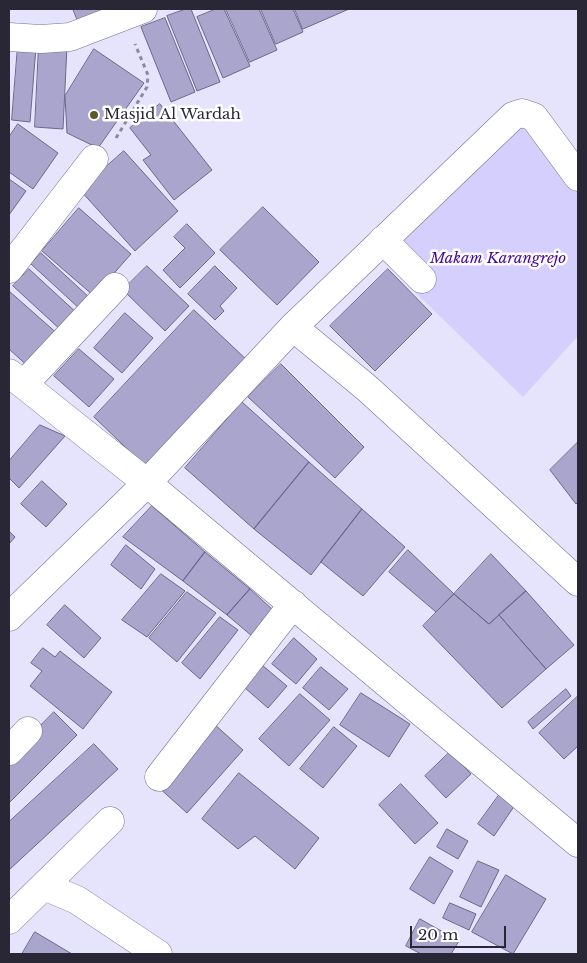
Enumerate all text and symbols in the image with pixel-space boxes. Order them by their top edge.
place label: Masjid Al Wardah [104,106,241,124]
marker: Masjid Al Wardah [88,109,100,121]
park label: Makam Karangrejo [430,250,566,268]
scale bar [412,916,508,948]
text: 20 m [418,925,458,944]

